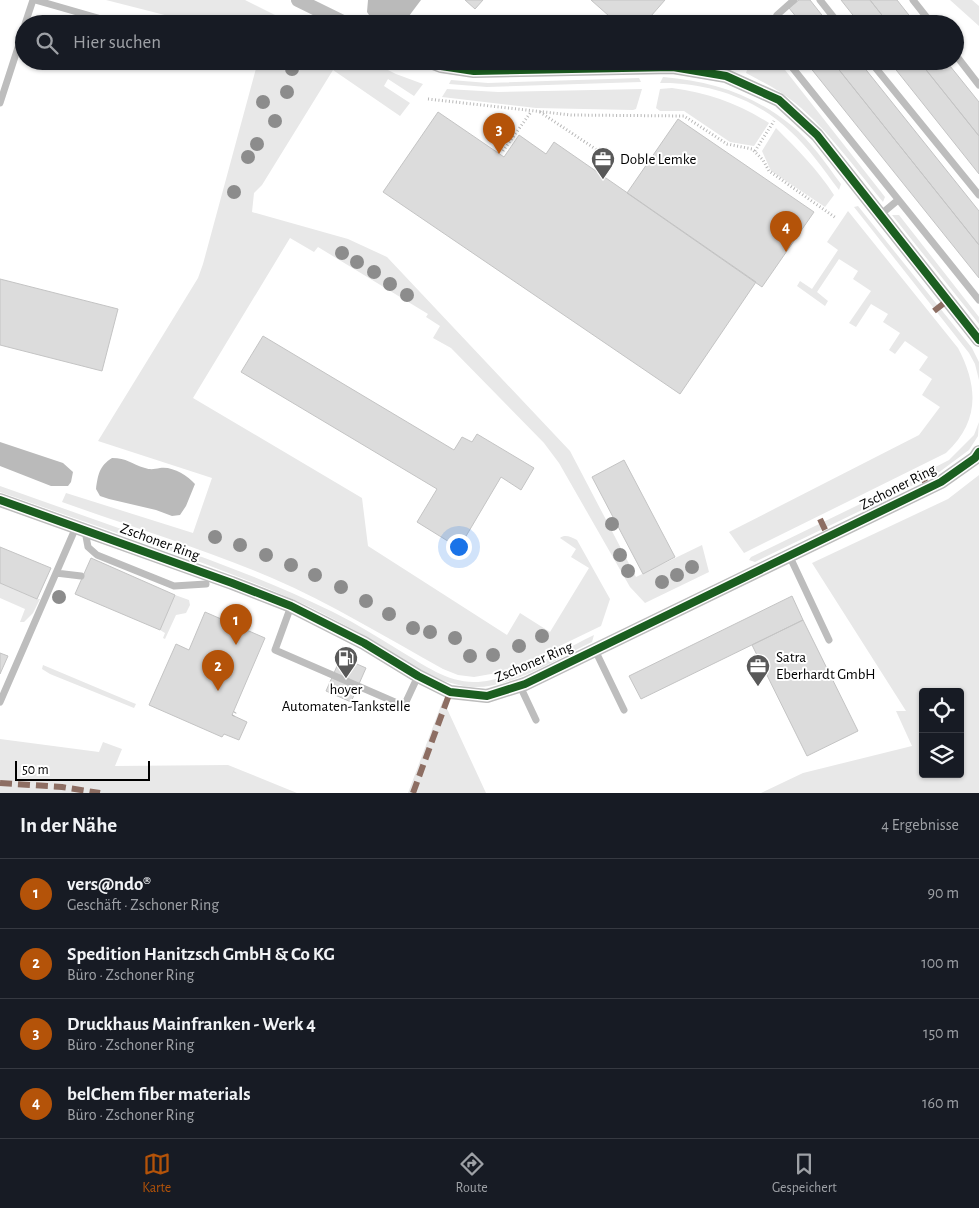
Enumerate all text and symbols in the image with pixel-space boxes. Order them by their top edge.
search box [15,15,964,70]
icon: search [33,29,61,57]
text: Hier suchen [73,33,161,52]
pin: 3 [483,113,515,154]
office icon: Doble Lemke [590,146,616,180]
place label: Doble Lemke [620,152,696,167]
pin: 4 [770,211,802,252]
street label: Zschoner Ring [858,461,939,513]
street label: Zschoner Ring [118,521,202,564]
your location [446,534,472,560]
pin: 1 [220,604,252,645]
street label: Zschoner Ring [493,639,576,685]
fuel station icon: hoyer Automaten-Tankstelle [333,645,359,679]
pin: 2 [202,650,234,691]
place label: Satra Eberhardt GmbH [776,650,876,682]
office icon: Satra Eberhardt GmbH [745,653,771,687]
place label: hoyer Automaten-Tankstelle [282,682,410,714]
map controls [919,688,964,778]
button: locate [919,688,964,733]
button: layers [919,733,964,778]
scale bar [15,758,150,781]
text: 50 m [22,763,49,777]
text: In der Nähe [20,815,117,836]
text: 4 Ergebnisse [881,817,959,833]
text: vers@ndo® [67,875,151,894]
text: 1 [33,885,39,901]
text: 90 m [928,885,959,901]
text: Geschäft · Zschoner Ring [67,897,219,913]
text: Spedition Hanitzsch GmbH & Co KG [67,945,335,964]
text: 2 [32,955,40,971]
text: 100 m [921,955,959,971]
text: Büro · Zschoner Ring [67,967,194,983]
text: Druckhaus Mainfranken - Werk 4 [67,1015,316,1034]
text: 3 [33,1025,39,1041]
text: 150 m [923,1025,959,1041]
text: Büro · Zschoner Ring [67,1037,194,1053]
text: belChem fiber materials [67,1085,251,1104]
text: 4 [32,1095,40,1111]
text: 160 m [922,1095,959,1111]
text: Büro · Zschoner Ring [67,1107,194,1123]
tab: Karte [142,1150,171,1197]
tab: Route [456,1150,488,1197]
tab: Gespeichert [772,1150,837,1197]

